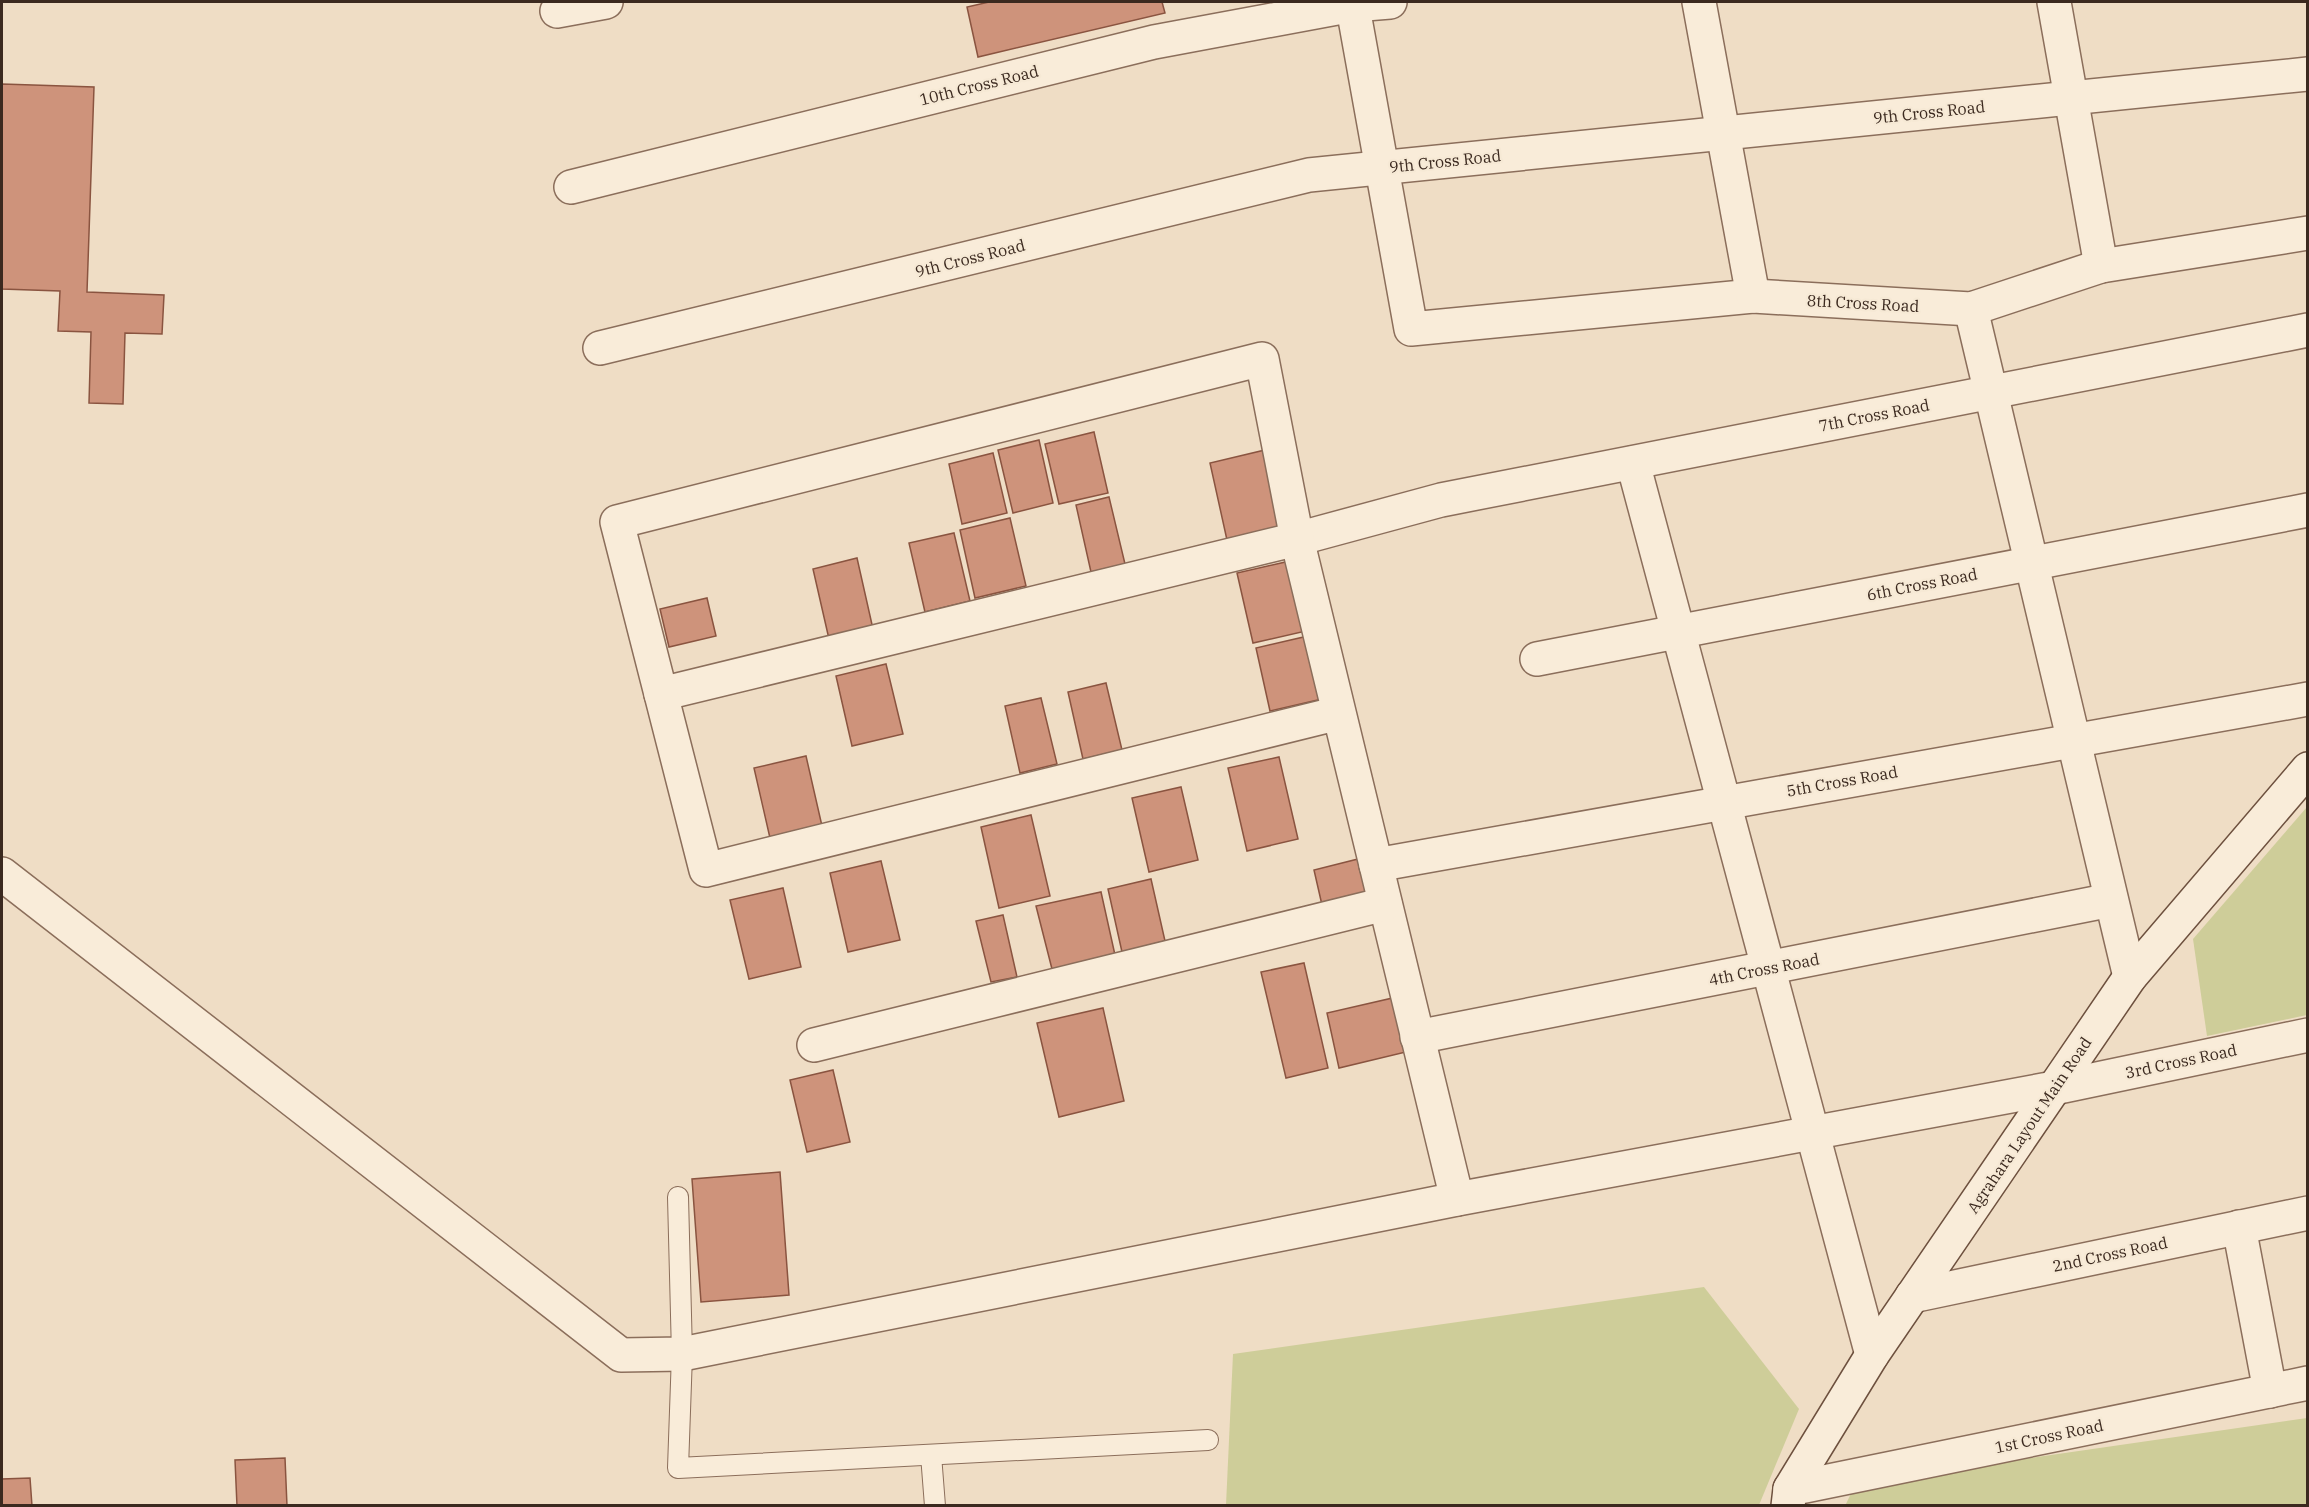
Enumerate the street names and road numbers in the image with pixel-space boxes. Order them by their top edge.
street label: 10th Cross Road [917,60,1041,109]
street label: 9th Cross Road [1872,96,1986,128]
street label: 9th Cross Road [1388,145,1502,177]
street label: 9th Cross Road [913,235,1027,281]
street label: 8th Cross Road [1806,290,1920,316]
street label: 7th Cross Road [1817,394,1931,436]
street label: 6th Cross Road [1865,563,1979,605]
street label: 5th Cross Road [1785,761,1899,801]
street label: 4th Cross Road [1707,948,1821,990]
street label: Agrahara Layout Main Road [1962,1033,2096,1217]
street label: 3rd Cross Road [2123,1039,2239,1083]
street label: 2nd Cross Road [2051,1232,2170,1276]
street label: 1st Cross Road [1993,1415,2105,1457]

